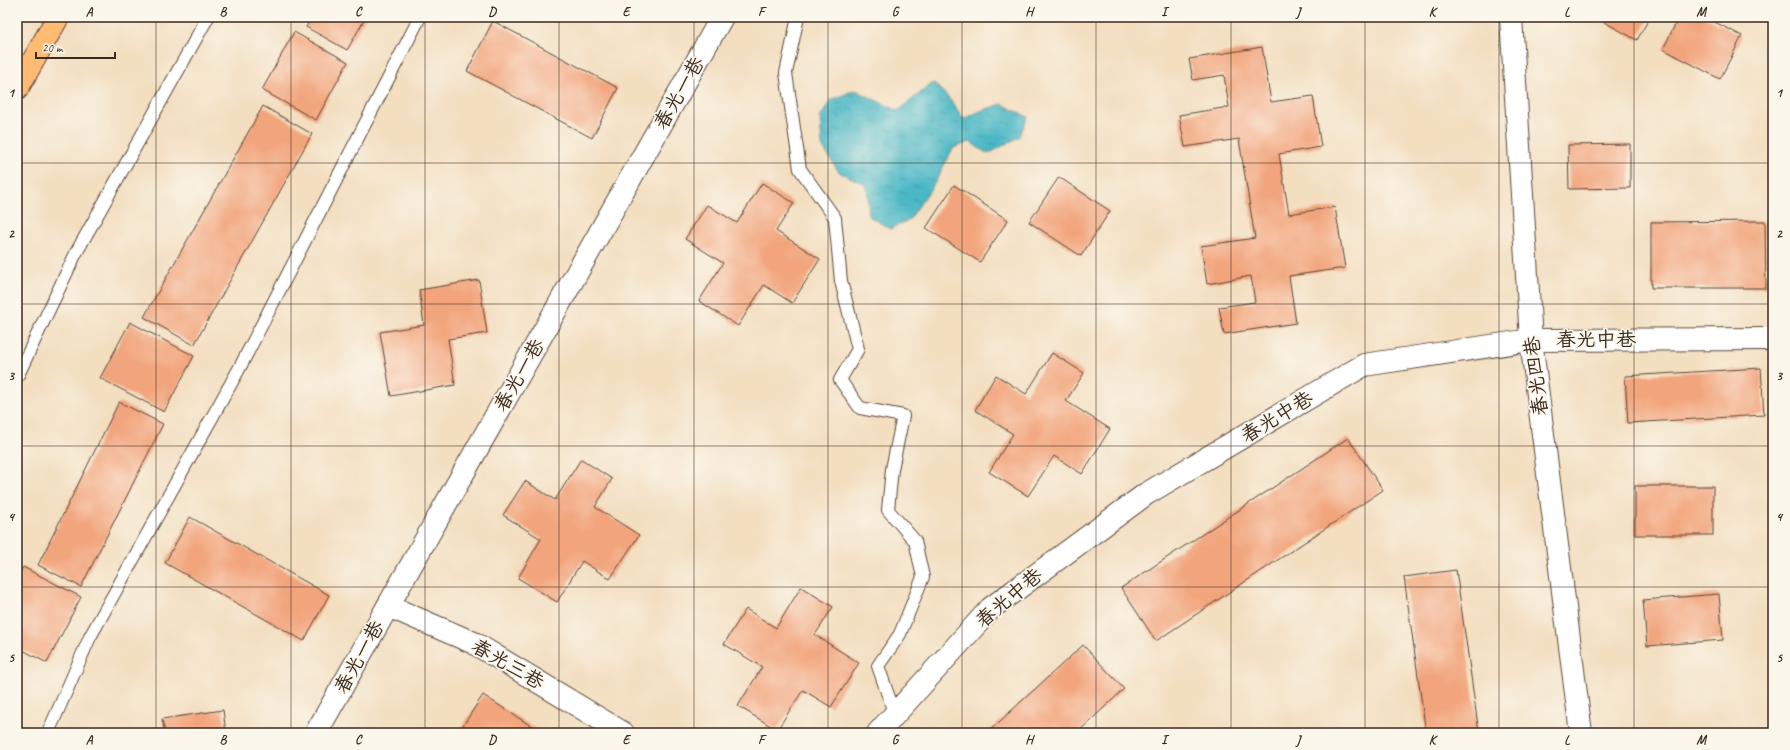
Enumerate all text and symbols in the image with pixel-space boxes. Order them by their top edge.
text: A [86,4,94,20]
text: B [220,4,228,20]
text: C [355,4,363,20]
text: D [488,4,497,20]
text: E [623,4,632,20]
text: F [758,4,767,20]
text: G [892,4,900,20]
text: H [1025,4,1035,20]
text: I [1161,4,1170,20]
text: J [1295,4,1302,20]
text: K [1429,4,1439,20]
text: L [1564,4,1571,20]
text: M [1696,4,1707,20]
scale bar [36,34,115,60]
text: 20 m [42,40,64,56]
street label: 春光一巷 [648,51,710,134]
text: 1 [8,85,16,101]
text: 1 [1776,85,1784,101]
text: 2 [8,226,15,242]
text: 2 [1776,226,1783,242]
street label: 春光中巷 [1556,327,1637,352]
street label: 春光一巷 [488,333,550,416]
street label: 春光四巷 [1519,334,1553,417]
text: 3 [8,368,15,384]
text: 3 [1776,368,1783,384]
street label: 春光中巷 [1236,385,1319,448]
text: 4 [8,509,16,525]
text: 4 [1776,509,1784,525]
street label: 春光中巷 [970,562,1048,633]
street label: 春光一巷 [329,615,390,698]
street label: 春光三巷 [467,633,550,695]
text: 5 [8,650,15,666]
text: 5 [1776,650,1783,666]
text: A [86,732,94,748]
text: B [220,732,228,748]
text: C [355,732,363,748]
text: D [488,732,497,748]
text: E [623,732,632,748]
text: F [758,732,767,748]
text: G [892,732,900,748]
text: H [1025,732,1035,748]
text: I [1161,732,1170,748]
text: J [1295,732,1302,748]
text: K [1429,732,1439,748]
text: L [1564,732,1571,748]
text: M [1696,732,1707,748]

